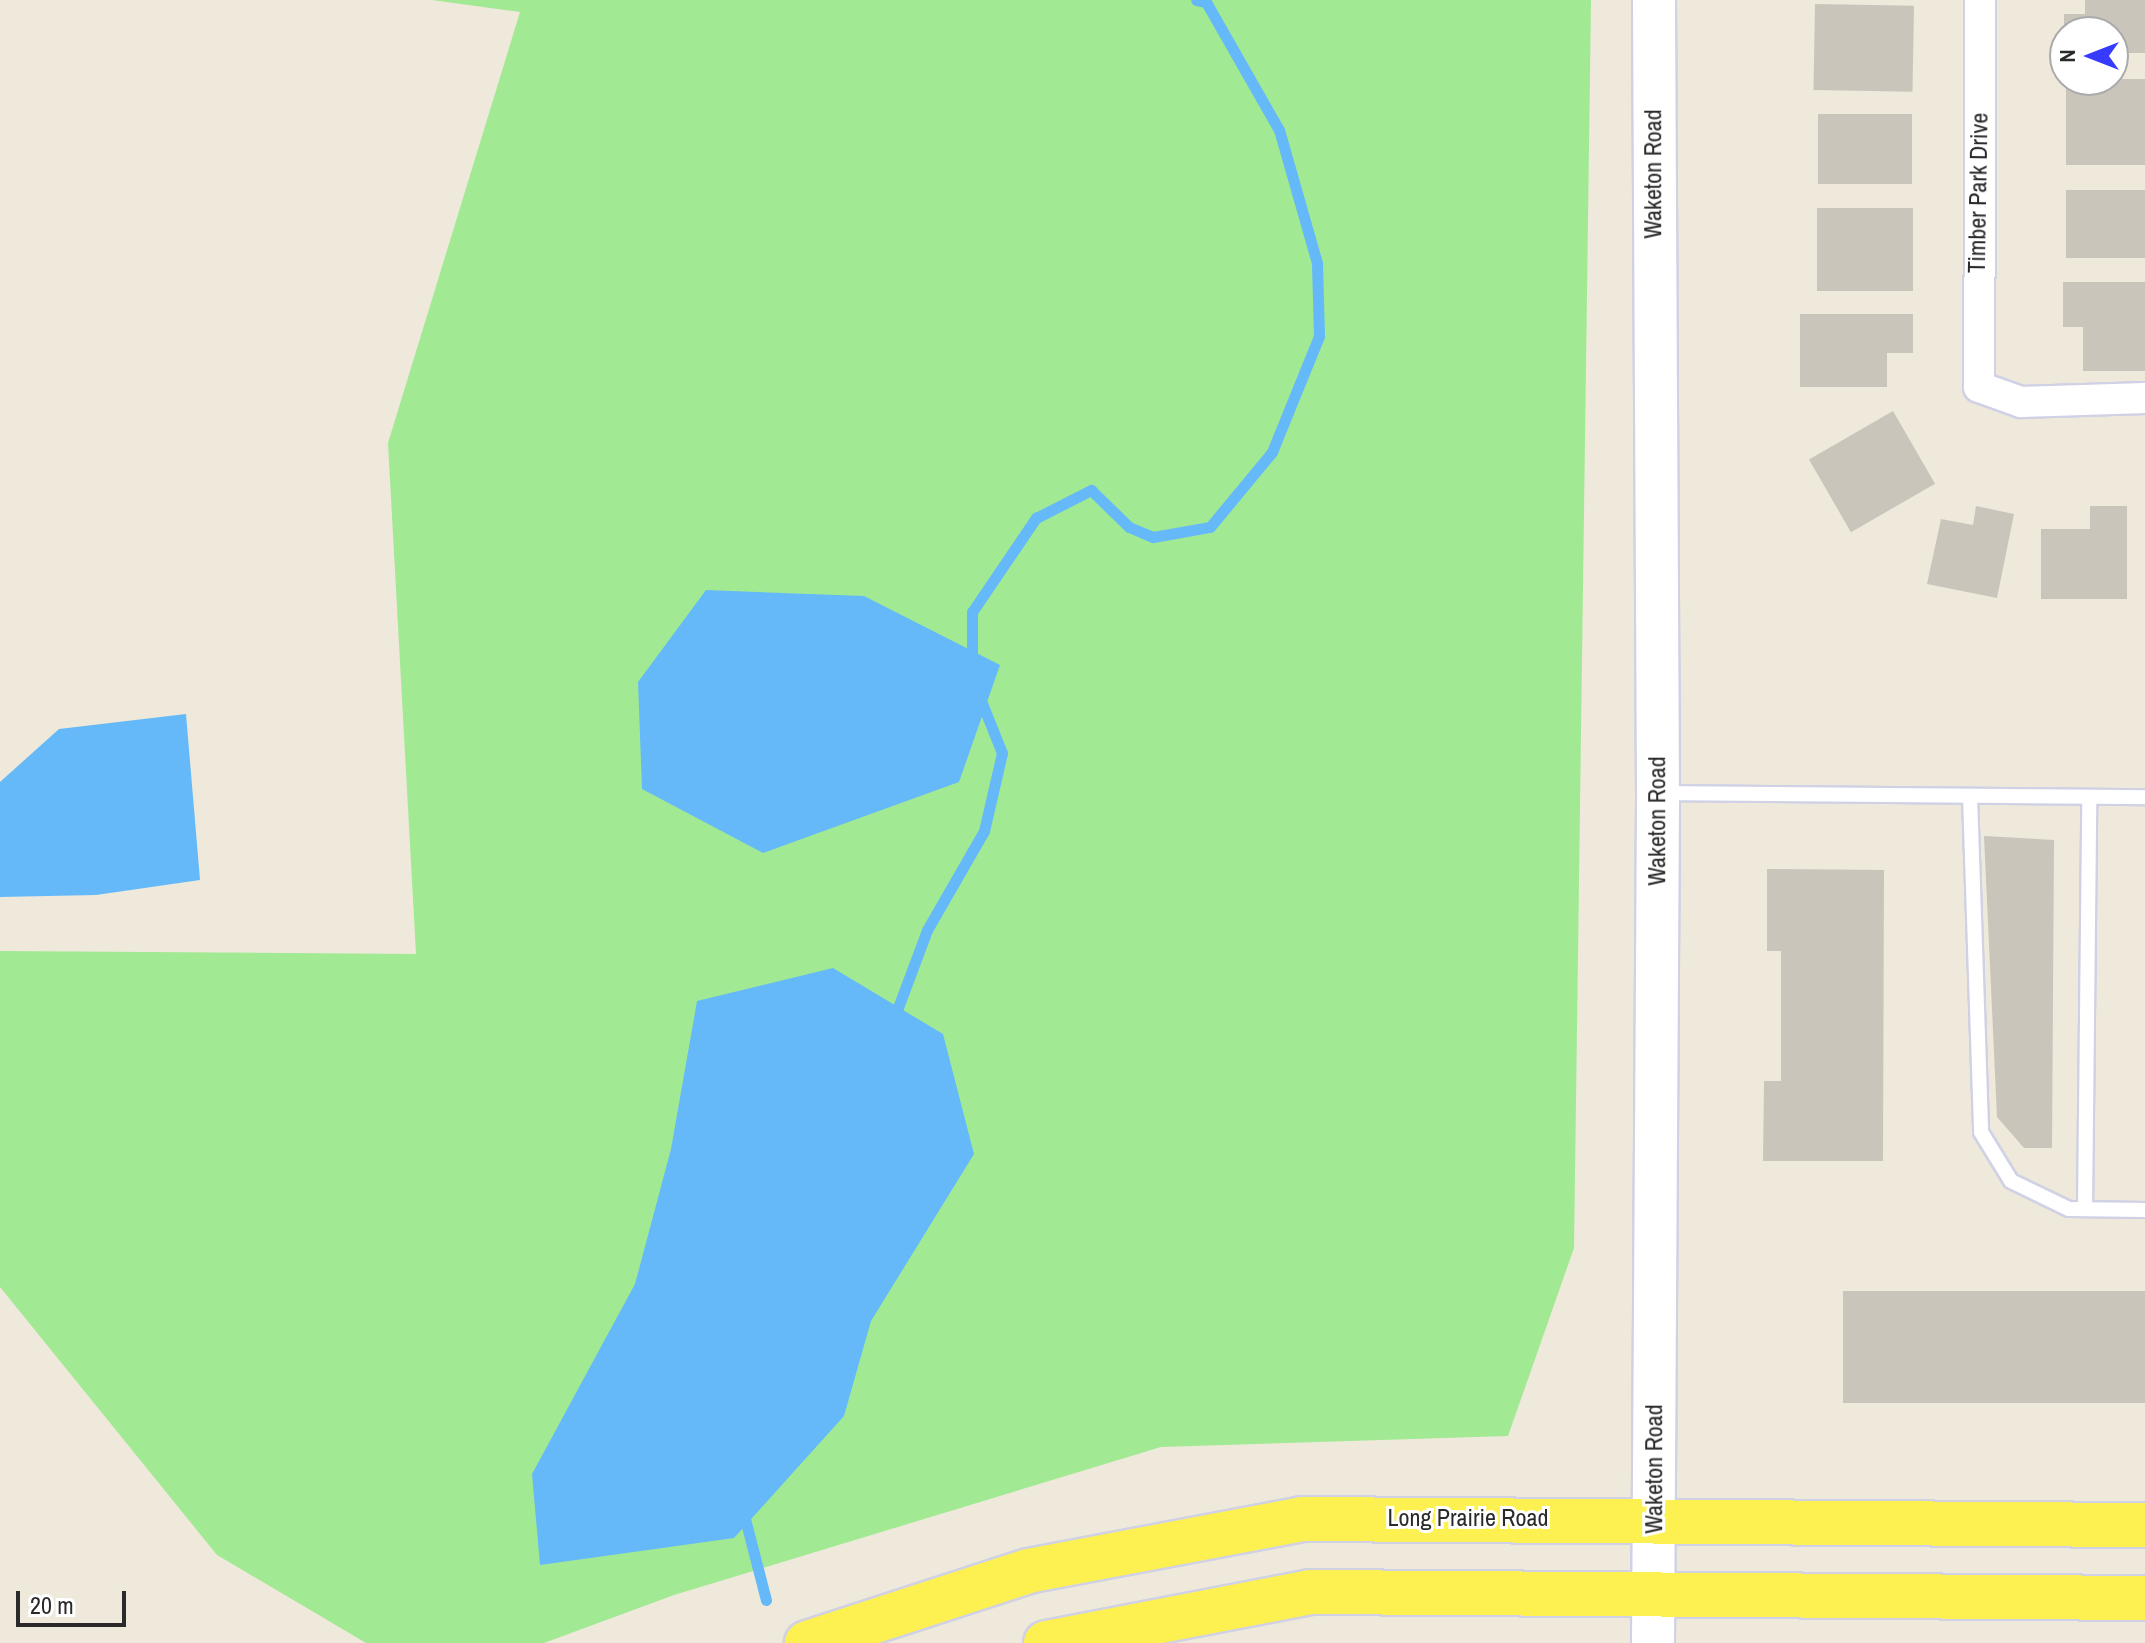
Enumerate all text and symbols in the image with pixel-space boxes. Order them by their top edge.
north arrow [2049,16,2129,96]
text: N [2052,49,2082,63]
street label: Waketon Road [1639,109,1667,239]
street label: Timber Park Drive [1962,113,1994,273]
street label: Waketon Road [1643,756,1671,886]
street label: Waketon Road [1640,1404,1668,1534]
street label: Long Prairie Road [1388,1504,1548,1532]
scale bar [20,1575,130,1625]
text: 20 m [30,1589,74,1621]

